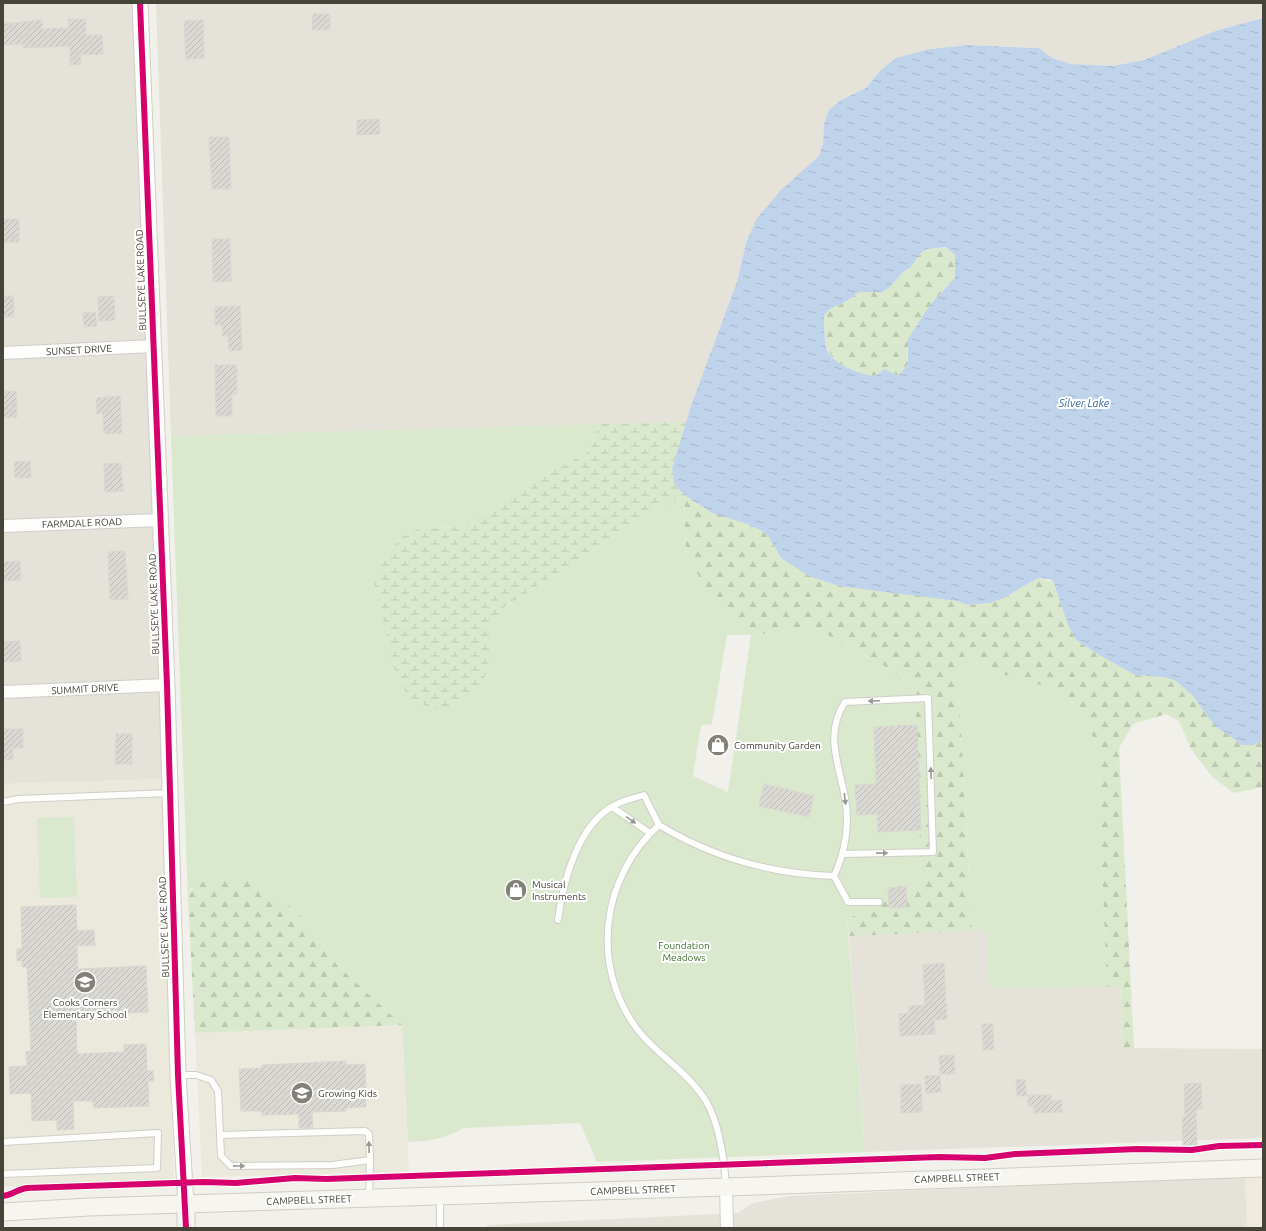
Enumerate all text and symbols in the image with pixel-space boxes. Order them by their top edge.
street label: BULLSEYE LAKE ROAD [134,229,148,331]
street label: SUNSET DRIVE [46,343,112,357]
water label: Silver Lake [1058,397,1110,409]
street label: FARMDALE ROAD [42,516,122,530]
street label: BULLSEYE LAKE ROAD [147,553,161,655]
street label: SUMMIT DRIVE [51,682,119,696]
one-way arrow [868,697,880,704]
shop icon: Community Garden [705,732,731,758]
place label: Community Garden [734,740,821,751]
one-way arrow [928,766,934,779]
one-way arrow [842,793,848,805]
one-way arrow [626,816,636,824]
one-way arrow [876,850,889,856]
street label: BULLSEYE LAKE ROAD [157,876,171,978]
shop icon: Musical Instruments [503,877,529,903]
place label: Musical Instruments [532,879,586,902]
park label: Foundation Meadows [658,940,710,963]
school or university icon: Cooks Corners Elementary School [72,969,98,995]
place label: Cooks Corners Elementary School [43,997,127,1020]
school or university icon: Growing Kids [289,1080,315,1106]
place label: Growing Kids [318,1088,377,1099]
one-way arrow [366,1141,373,1153]
one-way arrow [233,1163,245,1170]
street label: CAMPBELL STREET [914,1171,1000,1185]
street label: CAMPBELL STREET [590,1183,676,1197]
street label: CAMPBELL STREET [266,1193,352,1207]

